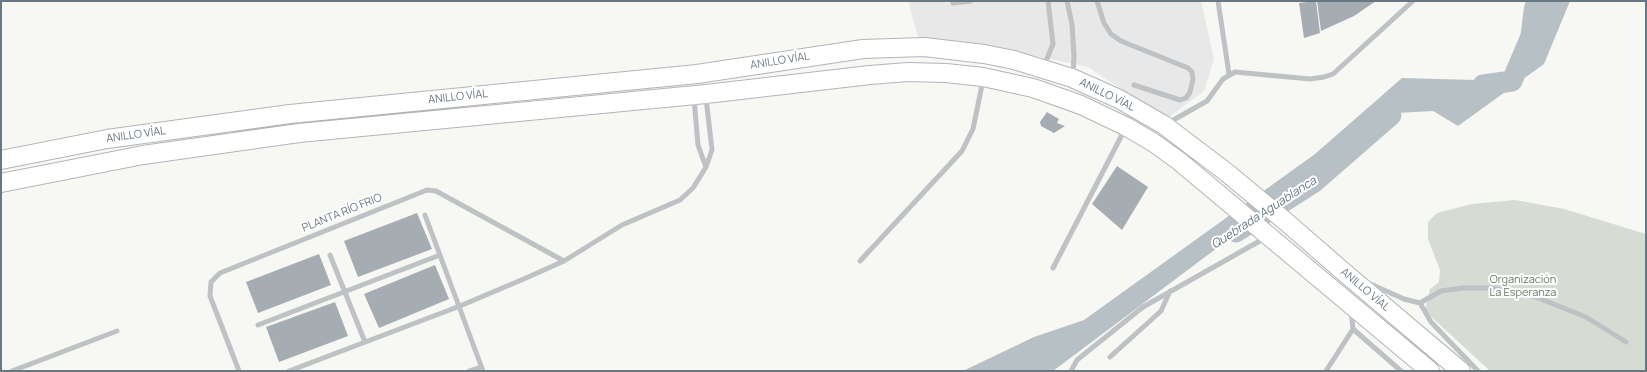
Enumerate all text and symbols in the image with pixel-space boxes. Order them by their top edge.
street label: ANILLO VÍAL [749,50,811,72]
street label: ANILLO VÍAL [1077,76,1137,114]
street label: ANILLO VÍAL [427,87,489,107]
street label: ANILLO VÍAL [105,124,167,146]
water label: Quebrada Aguablanca [1209,174,1319,252]
street label: PLANTA RÍO FRIO [300,191,384,235]
street label: ANILLO VÍAL [1338,266,1392,314]
park label: Organización La Esperanza [1490,273,1556,299]

